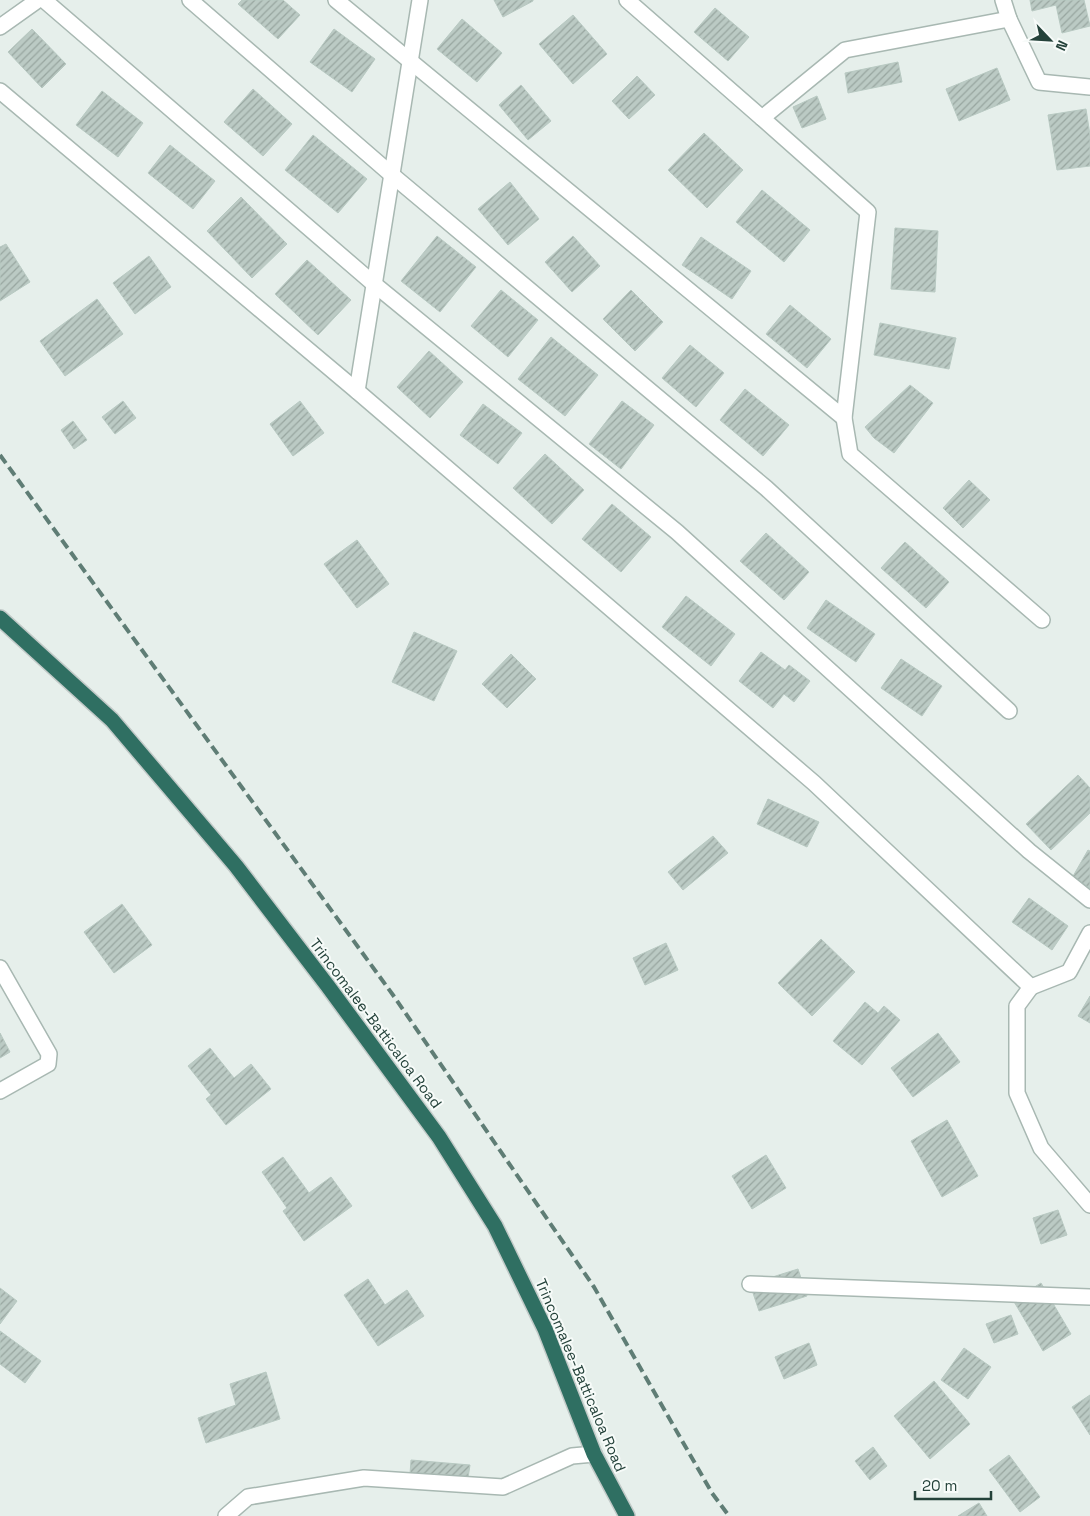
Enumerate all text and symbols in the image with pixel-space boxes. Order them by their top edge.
north arrow [1025,15,1075,65]
text: N [1052,37,1072,54]
street label: Trincomalee-Batticaloa Road [306,934,446,1112]
street label: Trincomalee-Batticaloa Road [532,1276,630,1474]
scale bar [915,1468,991,1500]
text: 20 m [922,1476,957,1495]

